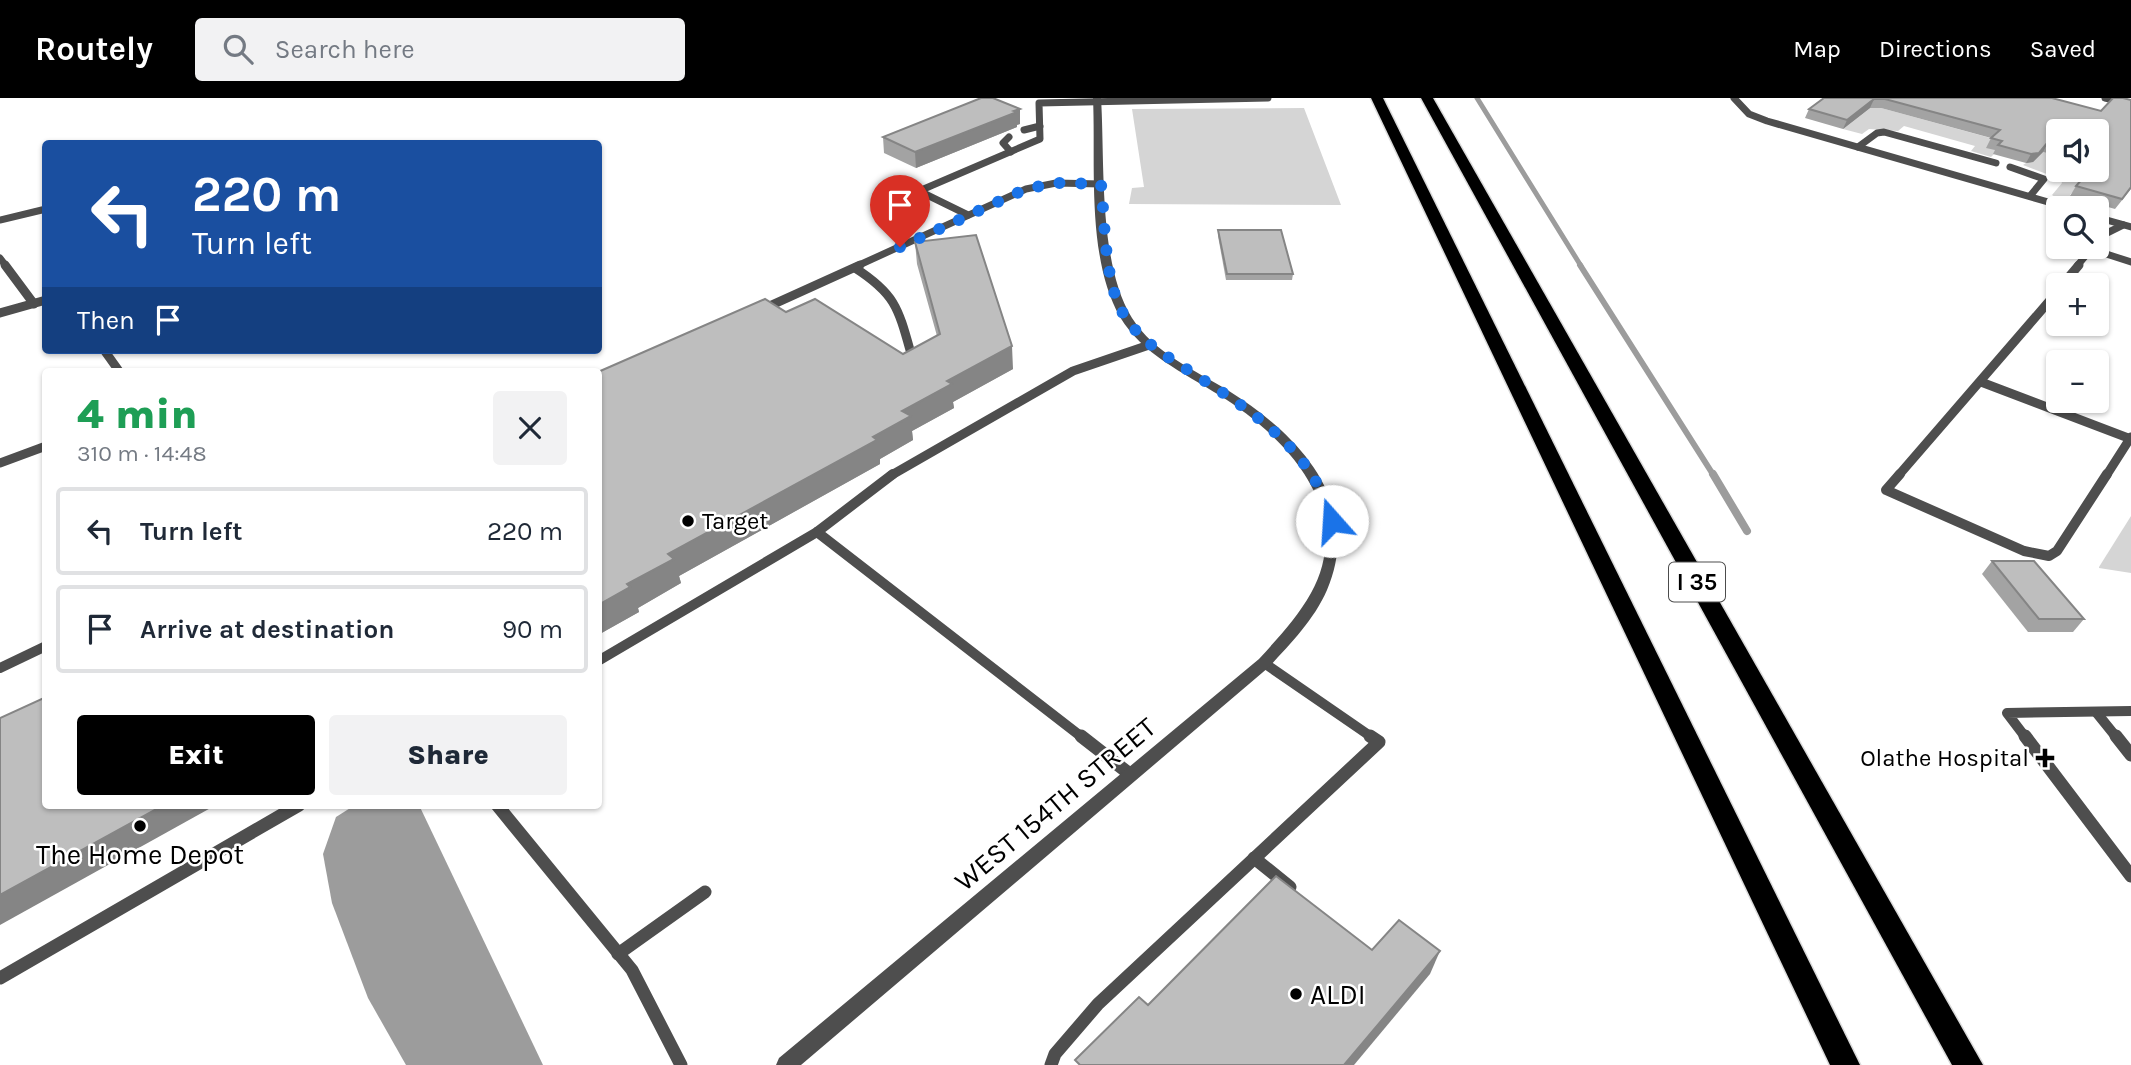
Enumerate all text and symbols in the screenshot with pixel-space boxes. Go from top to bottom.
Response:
search box [195,18,685,81]
text: Routely [35,30,153,68]
icon: search [219,30,257,68]
text: Search here [275,34,415,65]
text: Map [1793,35,1841,63]
text: Directions [1879,35,1992,63]
text: Saved [2030,35,2096,63]
map controls [2046,119,2109,413]
button: sound [2046,119,2109,182]
text: 220 m [192,166,341,223]
icon: left [77,168,168,259]
pin [870,175,930,247]
icon: arrive [881,186,919,224]
button: search [2046,196,2109,259]
text: Turn left [192,225,312,262]
button: + [2046,273,2109,336]
icon: arrive [149,301,187,339]
text: Then [77,305,135,336]
button: − [2046,350,2109,413]
text: 4 min [77,389,198,439]
button: close [493,391,567,465]
text: 310 m · 14:48 [77,440,207,467]
position arrow [1295,484,1369,558]
place label: Target [702,507,768,535]
icon: left [81,512,119,550]
marker: Target [680,513,696,529]
text: Turn left [140,516,242,547]
text: 220 m [487,516,563,547]
road number: I 35 [1669,562,1725,602]
icon: arrive [81,610,119,648]
text: Arrive at destination [140,614,394,645]
text: 90 m [502,614,563,645]
street label: WEST 154TH STREET [948,710,1162,898]
button: Exit [77,715,315,795]
button: Share [329,715,567,795]
place label: Olathe Hospital [1860,744,2029,772]
marker: Olathe Hospital [2035,748,2055,768]
marker: The Home Depot [132,818,148,834]
place label: The Home Depot [36,838,244,871]
place label: ALDI [1310,978,1366,1011]
marker: ALDI [1288,986,1304,1002]

